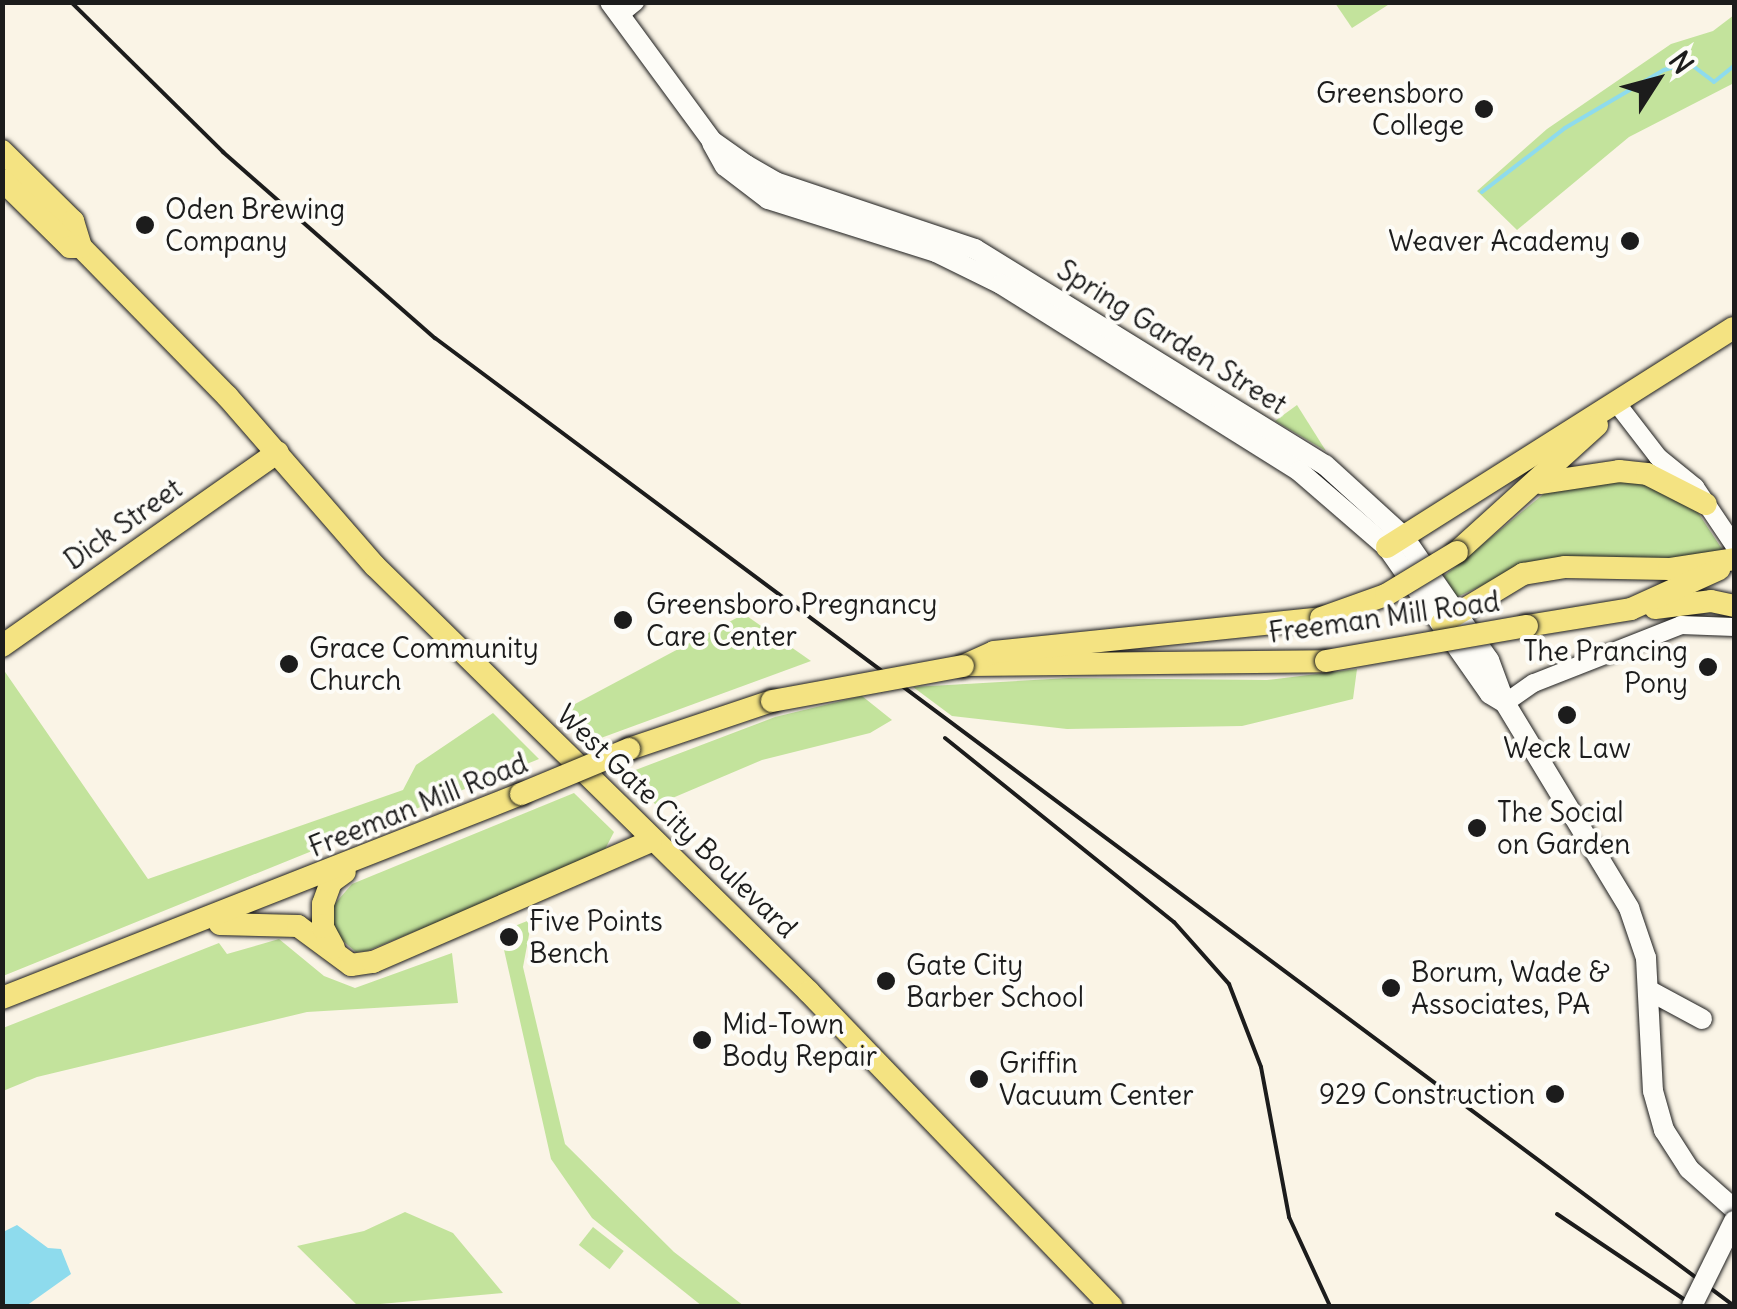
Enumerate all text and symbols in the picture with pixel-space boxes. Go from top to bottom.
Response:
north arrow [1607,30,1707,130]
text: N [1661,44,1702,81]
place label: Greensboro College [1316,76,1464,142]
marker: Greensboro College [1473,98,1495,120]
place label: Oden Brewing Company [165,192,345,258]
marker: Oden Brewing Company [134,214,156,236]
place label: Weaver Academy [1388,224,1610,258]
marker: Weaver Academy [1619,230,1641,252]
street label: Spring Garden Street [1051,253,1293,421]
street label: Dick Street [58,471,188,577]
street label: Freeman Mill Road [1266,584,1502,650]
place label: Greensboro Pregnancy Care Center [646,587,937,653]
marker: Greensboro Pregnancy Care Center [610,607,636,633]
place label: Grace Community Church [309,631,539,697]
place label: The Prancing Pony [1523,634,1688,700]
marker: Grace Community Church [278,653,300,675]
marker: The Prancing Pony [1697,656,1719,678]
street label: West Gate City Boulevard [550,697,804,945]
marker: Weck Law [1556,704,1578,726]
place label: Weck Law [1503,731,1631,765]
street label: Freeman Mill Road [304,746,532,864]
place label: The Social on Garden [1497,795,1631,861]
marker: The Social on Garden [1466,817,1488,839]
place label: Five Points Bench [529,904,663,970]
marker: Five Points Bench [498,926,520,948]
place label: Gate City Barber School [906,948,1084,1014]
place label: Borum, Wade & Associates, PA [1411,955,1610,1021]
marker: Gate City Barber School [875,970,897,992]
marker: Borum, Wade & Associates, PA [1380,977,1402,999]
place label: Mid-Town Body Repair [722,1007,877,1073]
marker: Mid-Town Body Repair [691,1029,713,1051]
place label: Griffin Vacuum Center [999,1046,1194,1112]
marker: Griffin Vacuum Center [968,1068,990,1090]
place label: 929 Construction [1319,1077,1535,1111]
marker: 929 Construction [1544,1083,1566,1105]

